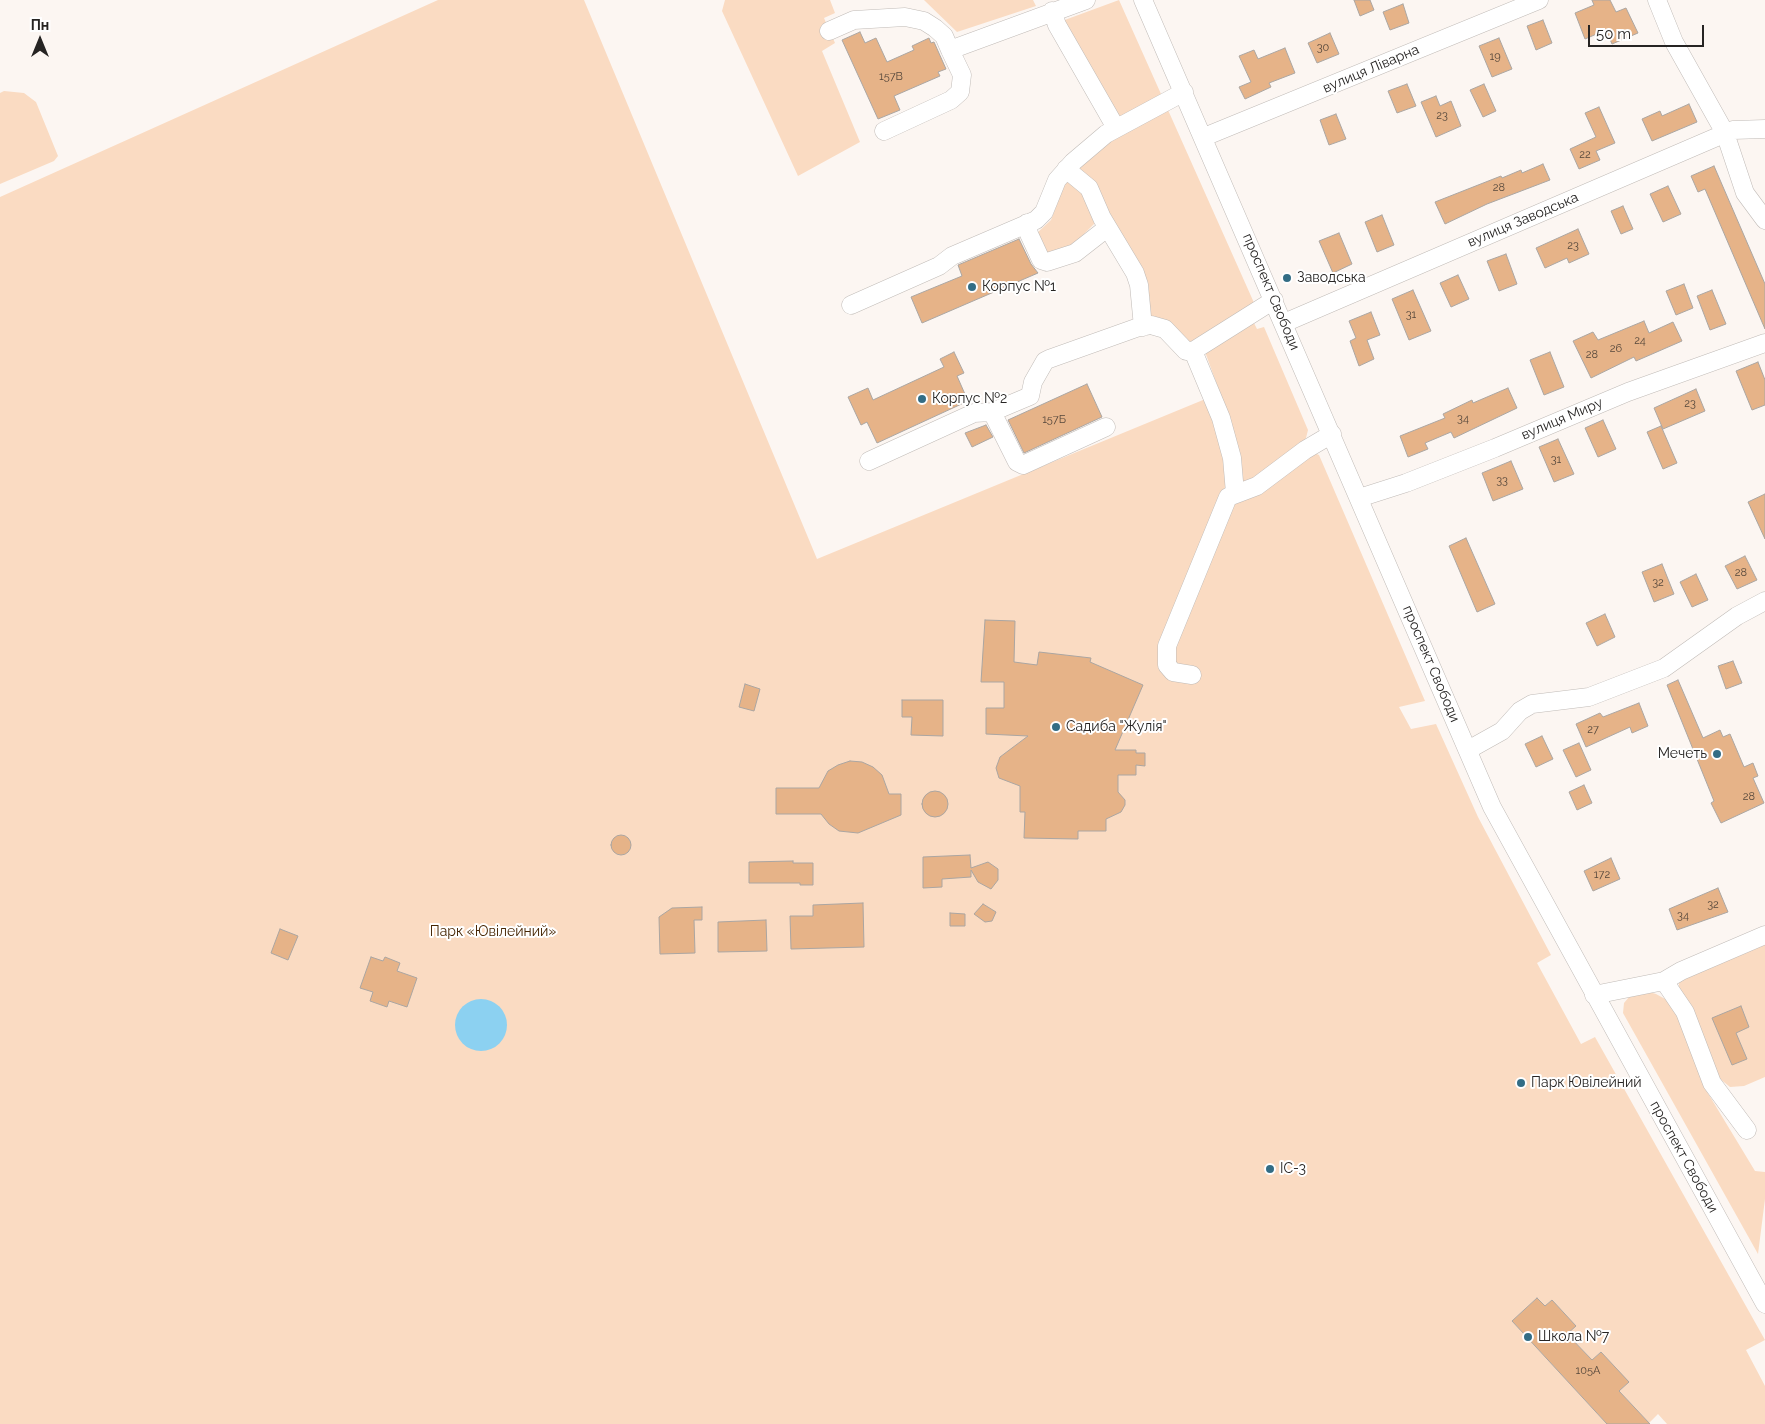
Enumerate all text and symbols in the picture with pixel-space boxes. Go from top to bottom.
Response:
north arrow [15,15,65,65]
scale bar [1590,15,1706,47]
text: Пн [31,17,49,33]
text: 50 m [1596,25,1631,43]
house number: 30 [1317,41,1329,55]
street label: вулиця Ліварна [1320,41,1422,97]
house number: 19 [1489,50,1501,64]
house number: 157В [879,70,903,84]
house number: 23 [1436,109,1448,123]
house number: 22 [1579,148,1591,162]
house number: 28 [1493,181,1505,195]
street label: вулиця Заводська [1465,189,1581,251]
street label: проспект Свободи [1239,231,1303,353]
house number: 23 [1567,239,1579,253]
place label: Заводська [1297,270,1366,286]
marker: Заводська [1281,272,1293,284]
place label: Корпус №1 [982,279,1056,295]
marker: Корпус №1 [966,281,978,293]
house number: 31 [1406,308,1416,322]
house number: 24 [1634,334,1646,348]
house number: 26 [1610,342,1622,356]
house number: 28 [1586,348,1598,362]
place label: Корпус №2 [932,391,1007,407]
marker: Корпус №2 [916,393,928,405]
street label: вулиця Миру [1519,394,1605,444]
house number: 23 [1684,397,1696,411]
house number: 34 [1457,412,1469,426]
house number: 157Б [1042,413,1066,427]
house number: 31 [1551,453,1561,467]
house number: 33 [1496,474,1508,488]
house number: 28 [1735,566,1747,580]
house number: 32 [1652,576,1664,590]
street label: проспект Свободи [1399,603,1463,725]
place label: Садиба "Жулія" [1066,719,1167,735]
marker: Садиба "Жулія" [1050,721,1062,733]
house number: 27 [1587,723,1599,737]
place label: Мечеть [1658,746,1707,762]
marker: Мечеть [1711,748,1723,760]
house number: 28 [1743,790,1755,804]
house number: 172 [1594,868,1610,882]
house number: 32 [1707,898,1719,912]
house number: 34 [1677,909,1689,923]
park label: Парк «Ювілейний» [430,924,556,940]
place label: Парк Ювілейний [1531,1075,1642,1091]
marker: Парк Ювілейний [1515,1077,1527,1089]
street label: проспект Свободи [1646,1098,1722,1216]
place label: ІС-3 [1280,1161,1306,1177]
marker: ІС-3 [1264,1163,1276,1175]
place label: Школа №7 [1538,1329,1609,1345]
marker: Школа №7 [1522,1331,1534,1343]
house number: 105А [1576,1364,1600,1378]

